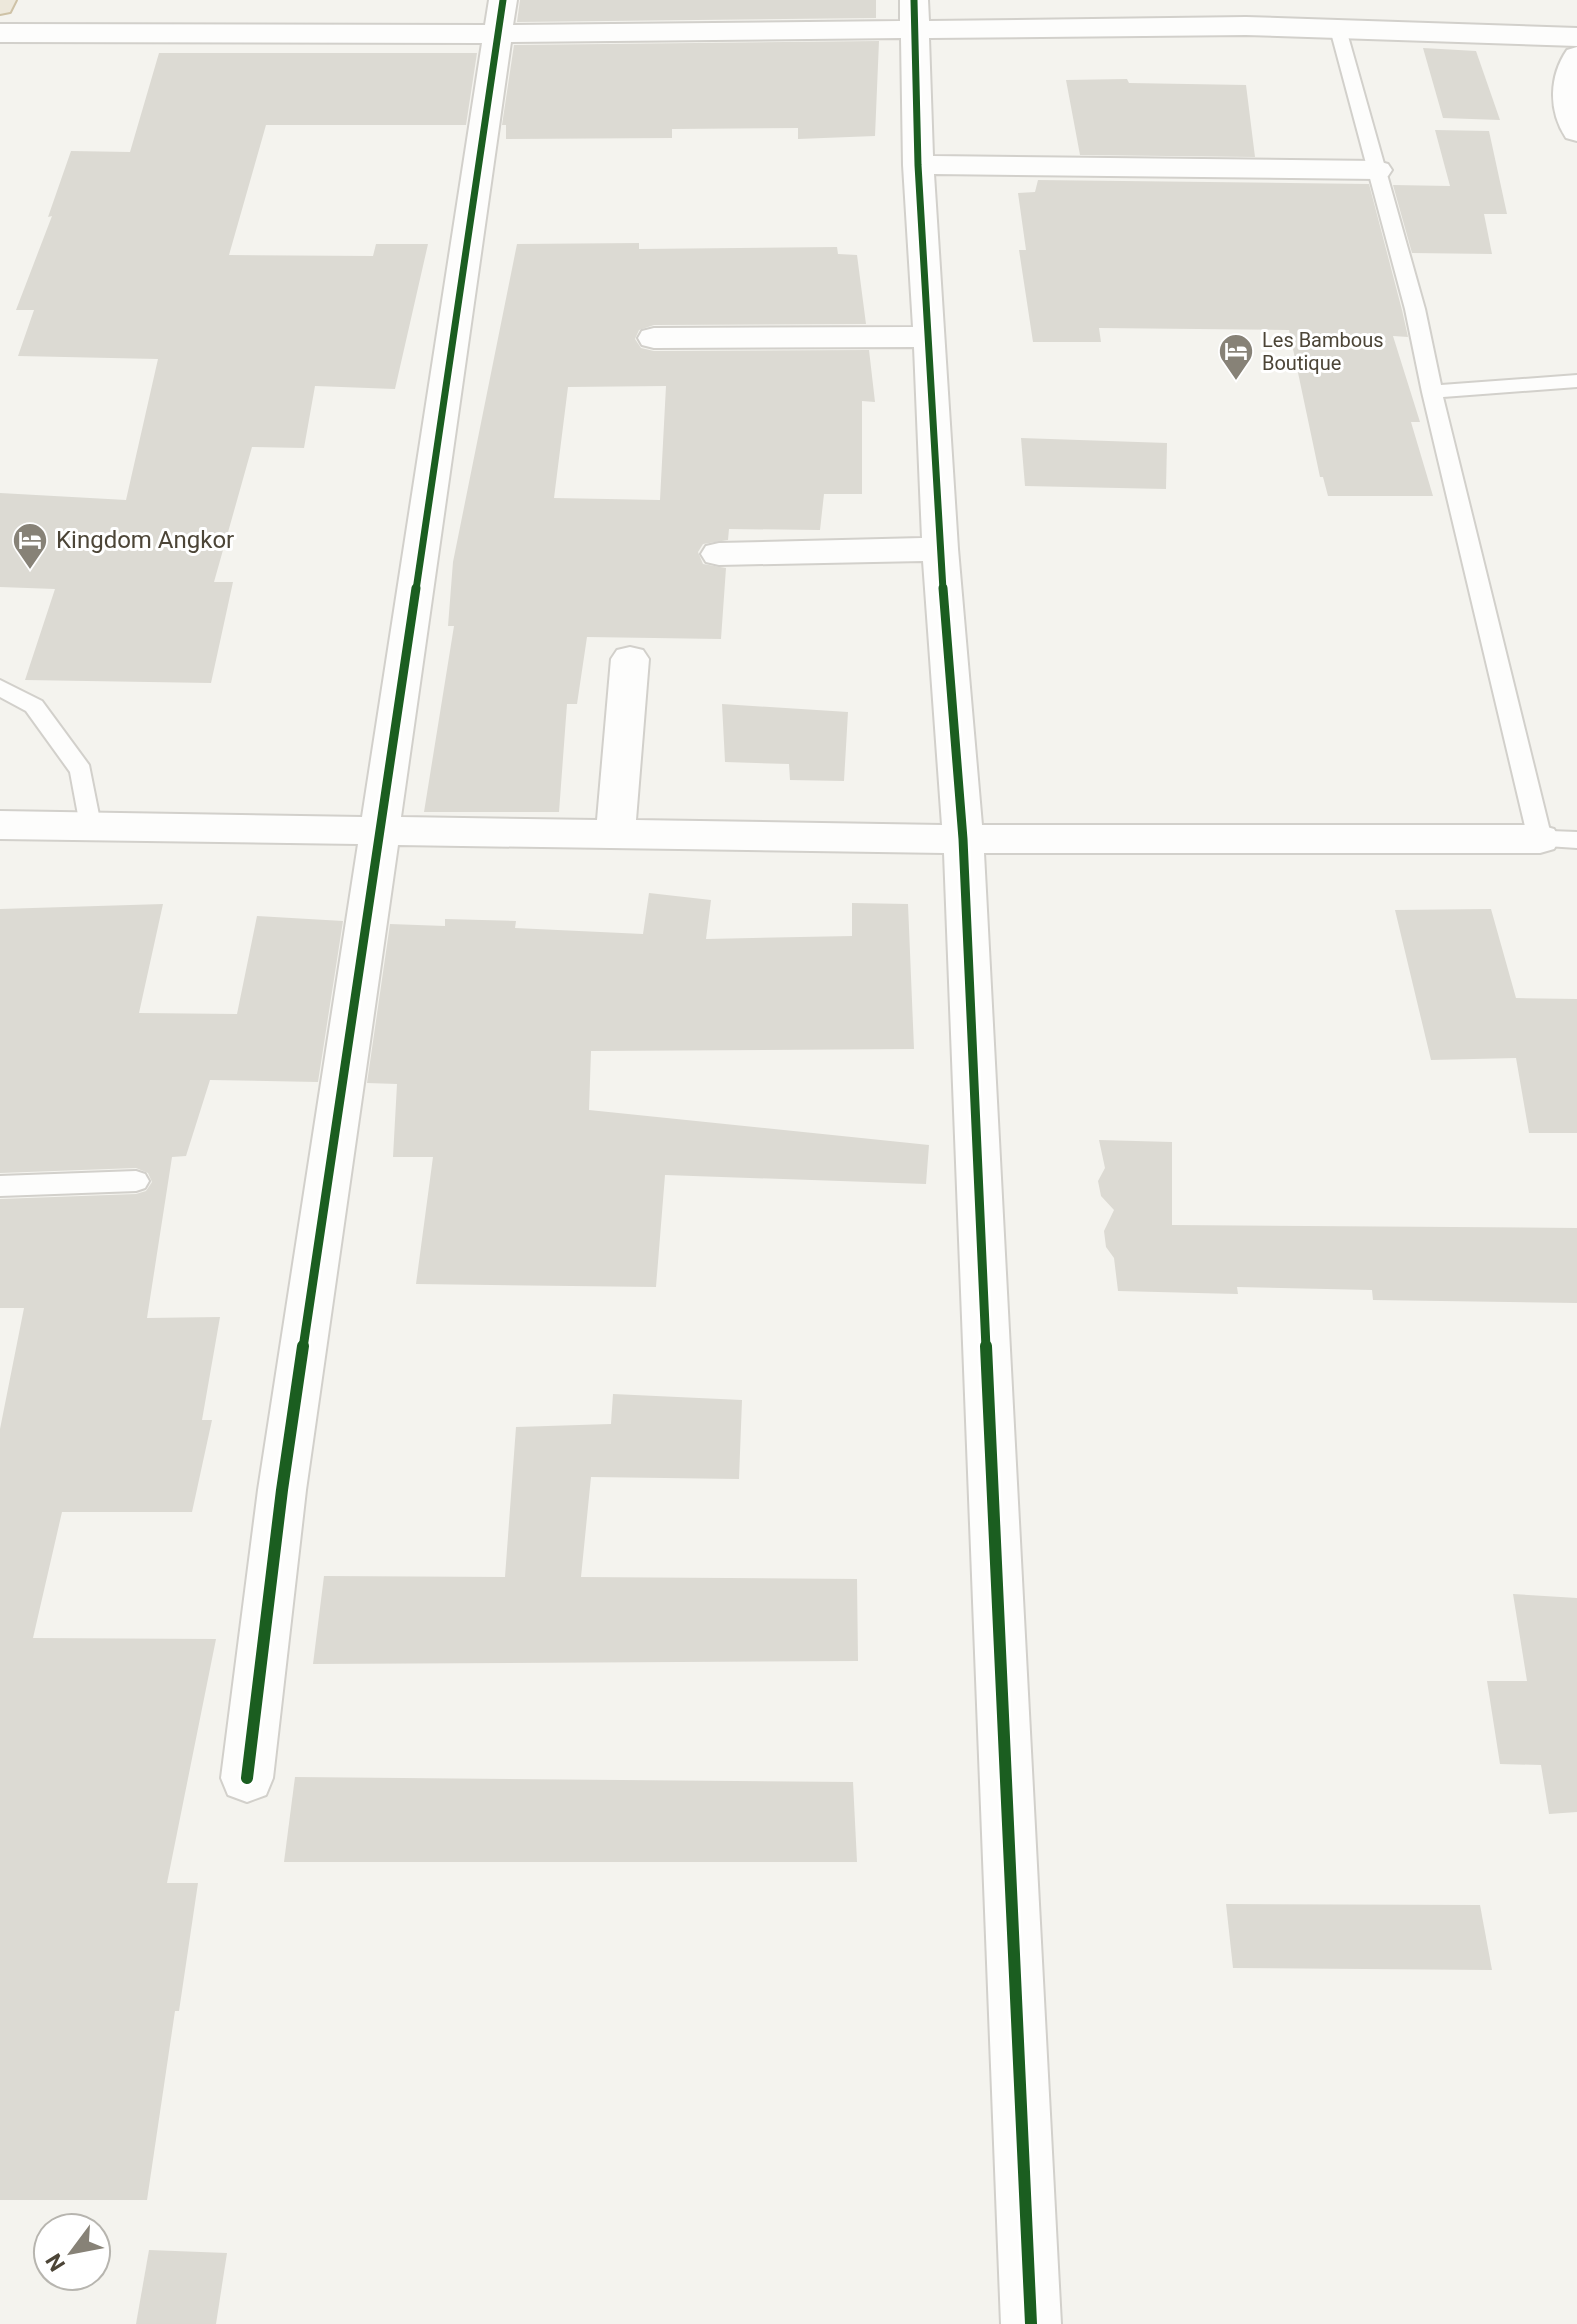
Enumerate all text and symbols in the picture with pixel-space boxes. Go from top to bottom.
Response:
place label: Les Bambous Boutique [1262,328,1384,375]
hotel icon: Les Bambous Boutique [1217,332,1255,382]
hotel icon: Kingdom Angkor [11,521,49,571]
place label: Kingdom Angkor [56,526,234,554]
north arrow [32,2212,112,2292]
text: N [41,2249,70,2276]

